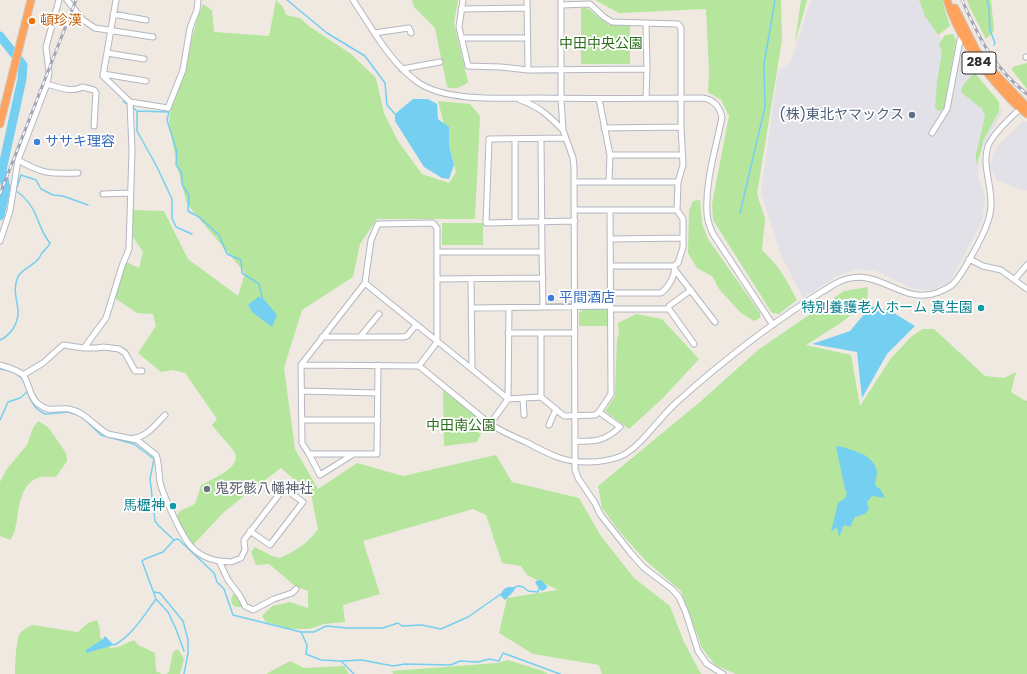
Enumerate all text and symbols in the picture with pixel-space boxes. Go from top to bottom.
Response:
place label: 頓珍漢 [40,13,82,29]
marker: 頓珍漢 [27,16,37,26]
park label: 中田中央公園 [559,36,643,52]
road number: 284 [962,52,996,74]
place label: (株)東北ヤマックス [779,107,904,123]
marker: (株)東北ヤマックス [907,110,917,120]
place label: ササキ理容 [45,134,115,150]
marker: ササキ理容 [32,137,42,147]
place label: 平間酒店 [559,290,615,306]
marker: 平間酒店 [546,293,556,303]
place label: 特別養護老人ホーム 真生園 [801,300,973,316]
marker: 特別養護老人ホーム 真生園 [976,303,986,313]
park label: 中田南公園 [426,418,496,434]
place label: 鬼死骸八幡神社 [215,481,313,497]
marker: 鬼死骸八幡神社 [202,484,212,494]
place label: 馬櫪神 [123,498,165,514]
marker: 馬櫪神 [168,501,178,511]

